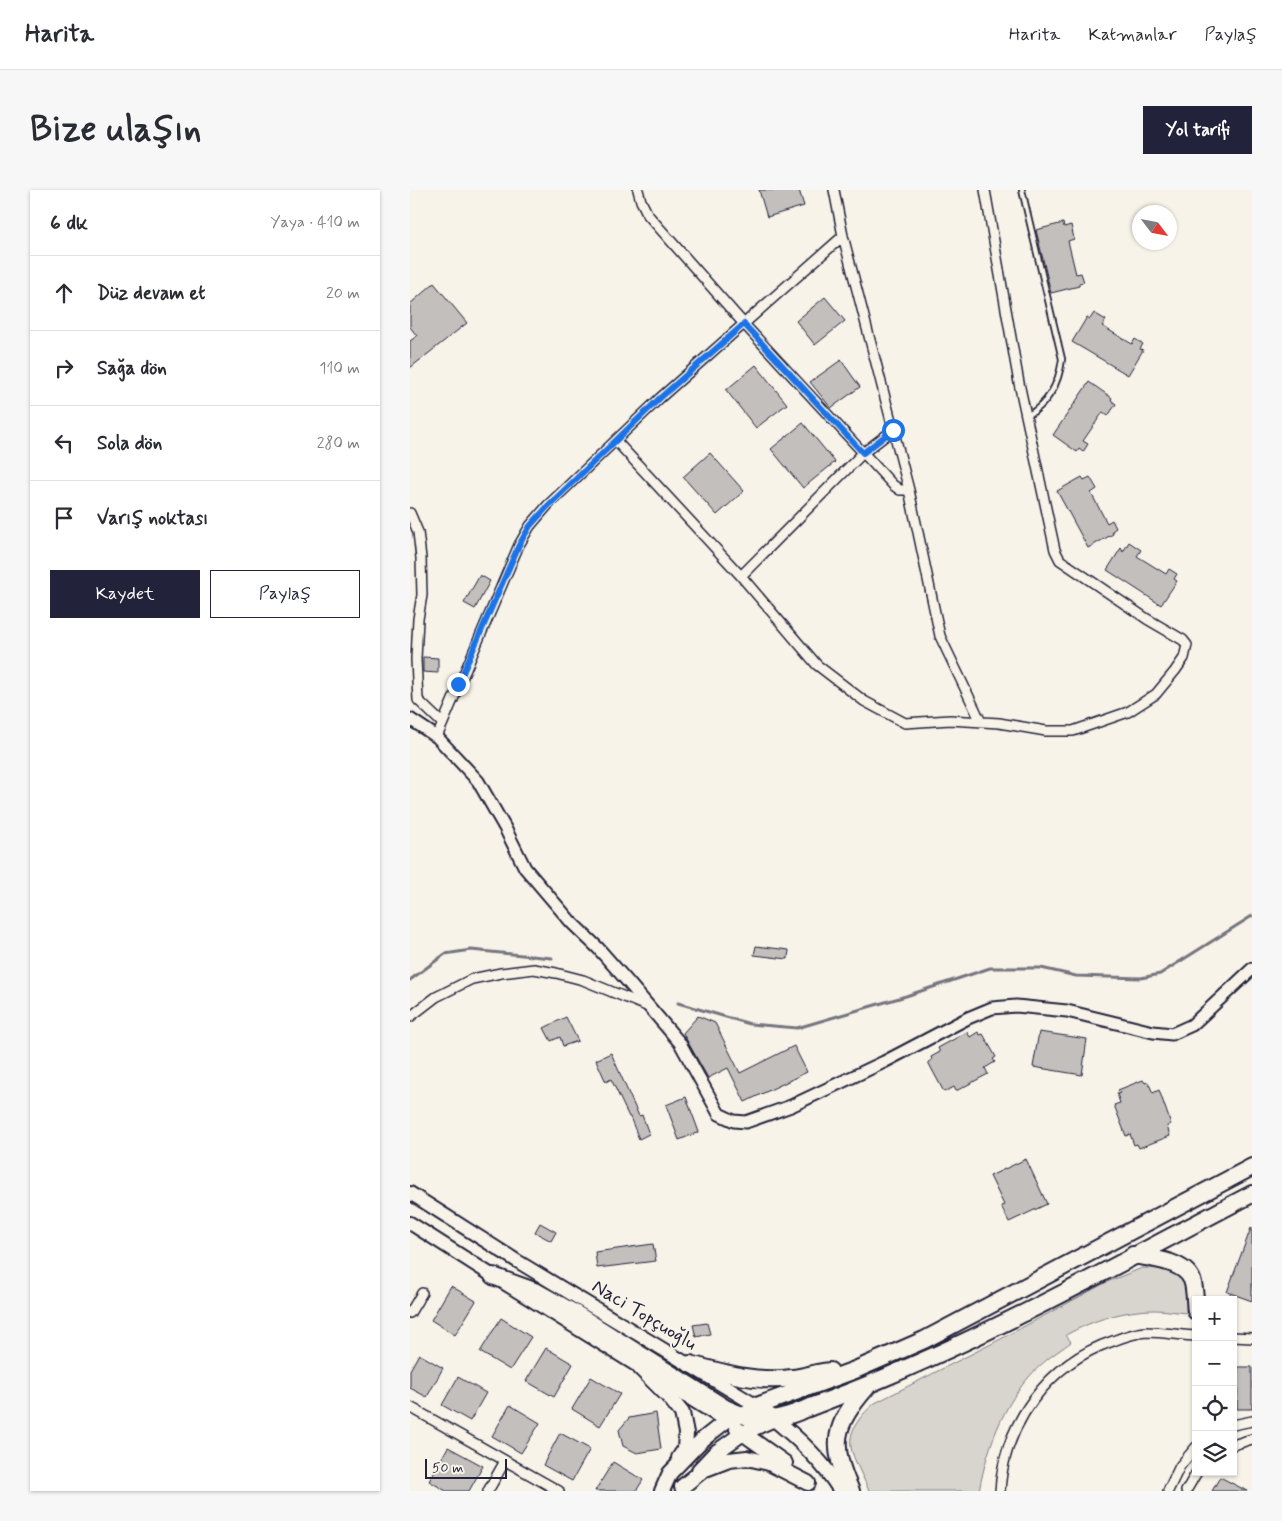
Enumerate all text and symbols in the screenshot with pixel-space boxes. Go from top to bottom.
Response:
text: Harita [25,19,94,50]
text: Harita [1009,23,1060,47]
text: Katmanlar [1088,23,1177,47]
text: Paylaş [1205,23,1257,47]
button: Yol tarifi [1143,106,1252,154]
text: Bize ulaşın [30,107,201,153]
north arrow [1132,205,1177,250]
text: 6 dk [50,209,88,237]
text: Yaya · 410 m [270,212,360,233]
icon: ahead [50,279,78,307]
text: Düz devam et [97,281,205,306]
text: 20 m [326,283,360,304]
icon: right [50,354,78,382]
text: Sağa dön [97,356,167,381]
text: 110 m [319,358,360,379]
route start [882,419,905,442]
icon: left [50,429,78,457]
text: Sola dön [97,431,162,456]
text: 280 m [317,433,360,454]
icon: arrive [50,504,78,532]
text: Varış noktası [97,506,208,531]
button: Kaydet [50,570,200,618]
button: Paylaş [210,570,360,618]
route end [447,673,470,696]
street label: Naci Topçuoğlu [587,1273,702,1357]
map controls [1192,1296,1237,1476]
button: + [1192,1296,1237,1341]
button: − [1192,1341,1237,1386]
button: locate [1192,1386,1237,1431]
button: layers [1192,1431,1237,1476]
scale bar [425,1456,508,1479]
text: 50 m [432,1459,463,1477]

